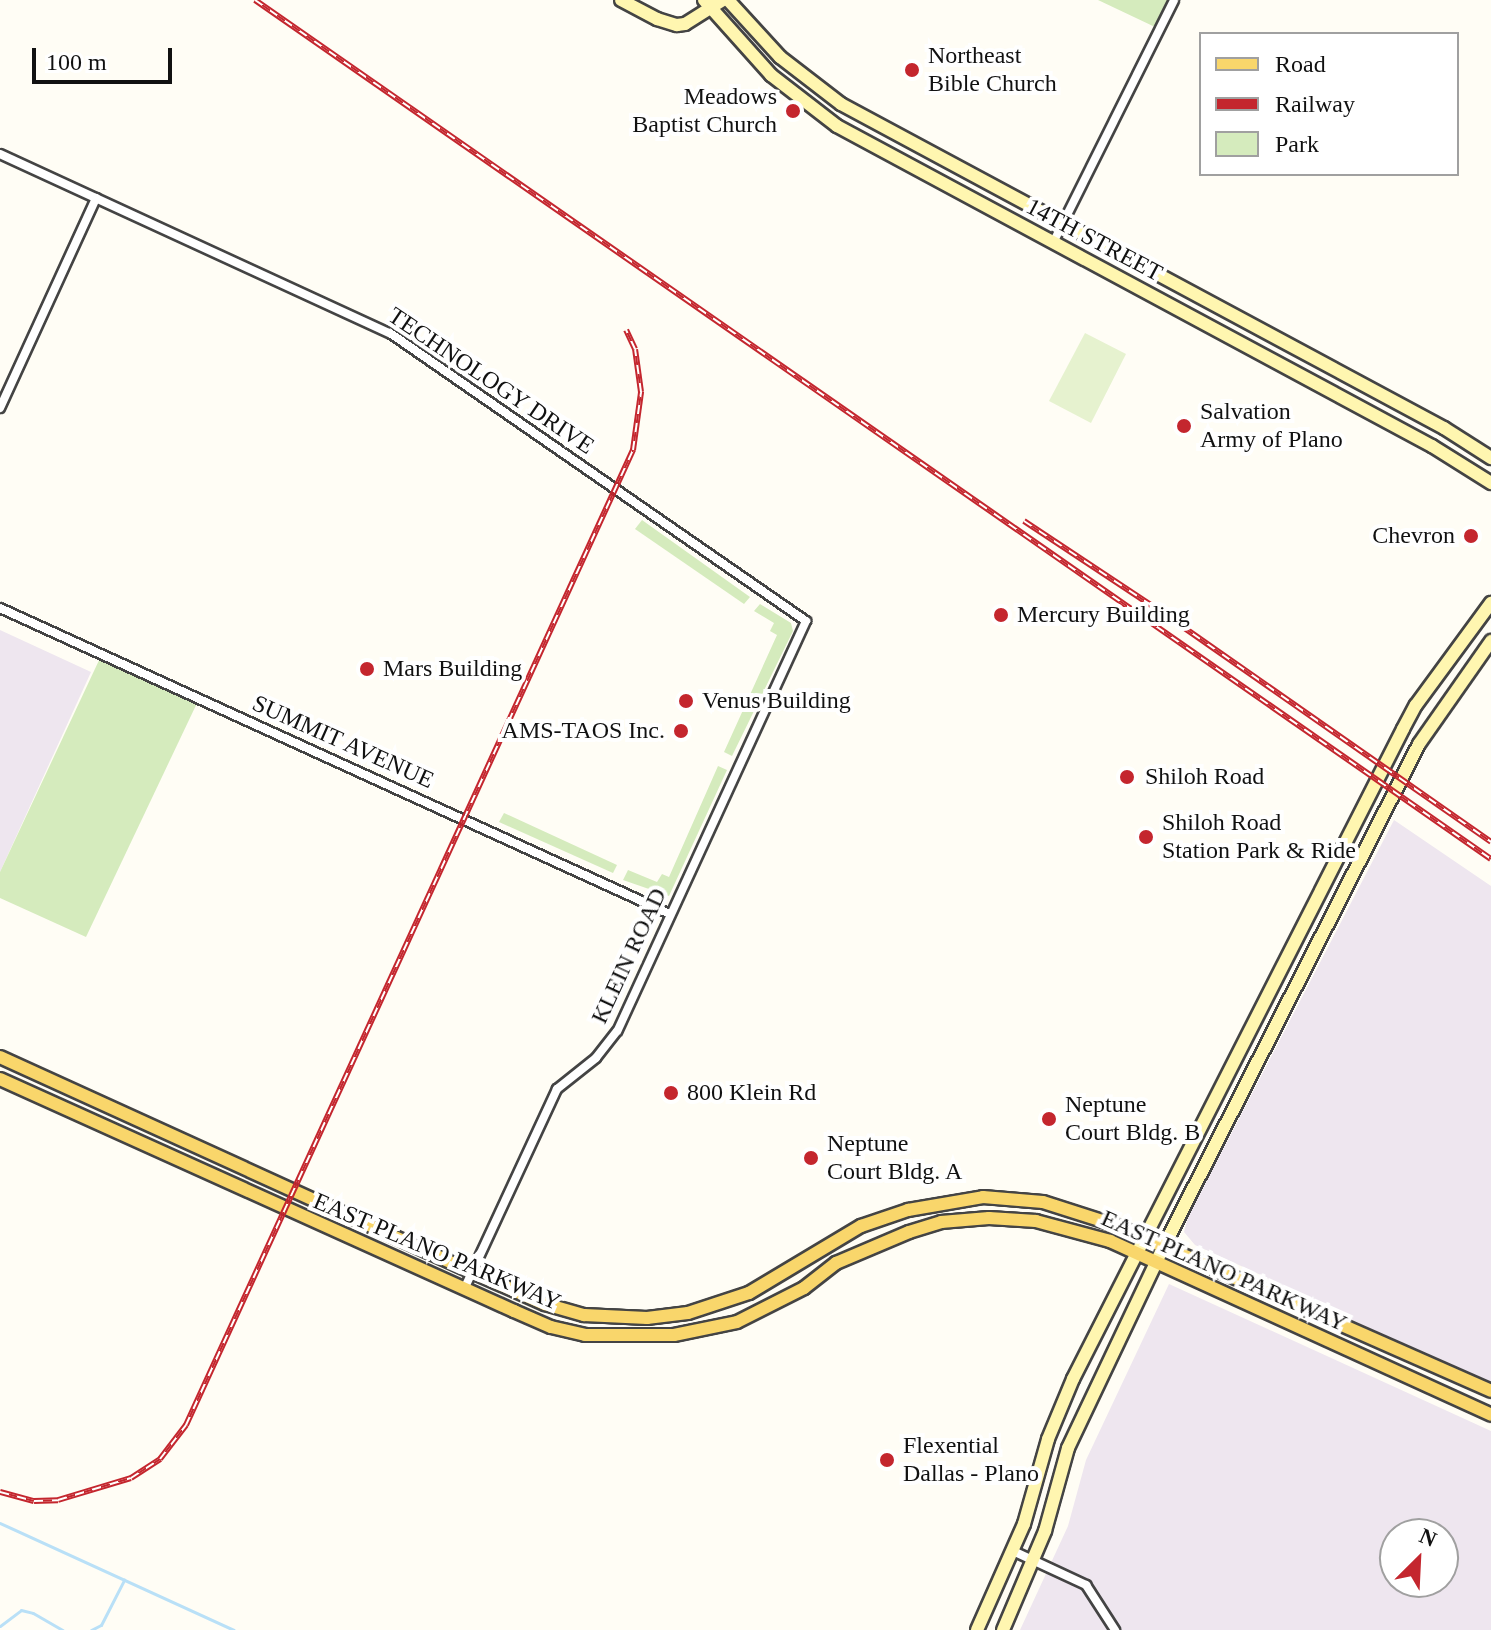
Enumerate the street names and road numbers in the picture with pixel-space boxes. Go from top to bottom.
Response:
street label: 14TH STREET [1021,192,1167,288]
street label: TECHNOLOGY DRIVE [382,301,600,461]
street label: SUMMIT AVENUE [247,689,439,795]
street label: KLEIN ROAD [585,884,673,1028]
street label: EAST PLANO PARKWAY [309,1187,565,1317]
street label: EAST PLANO PARKWAY [1097,1204,1351,1338]

